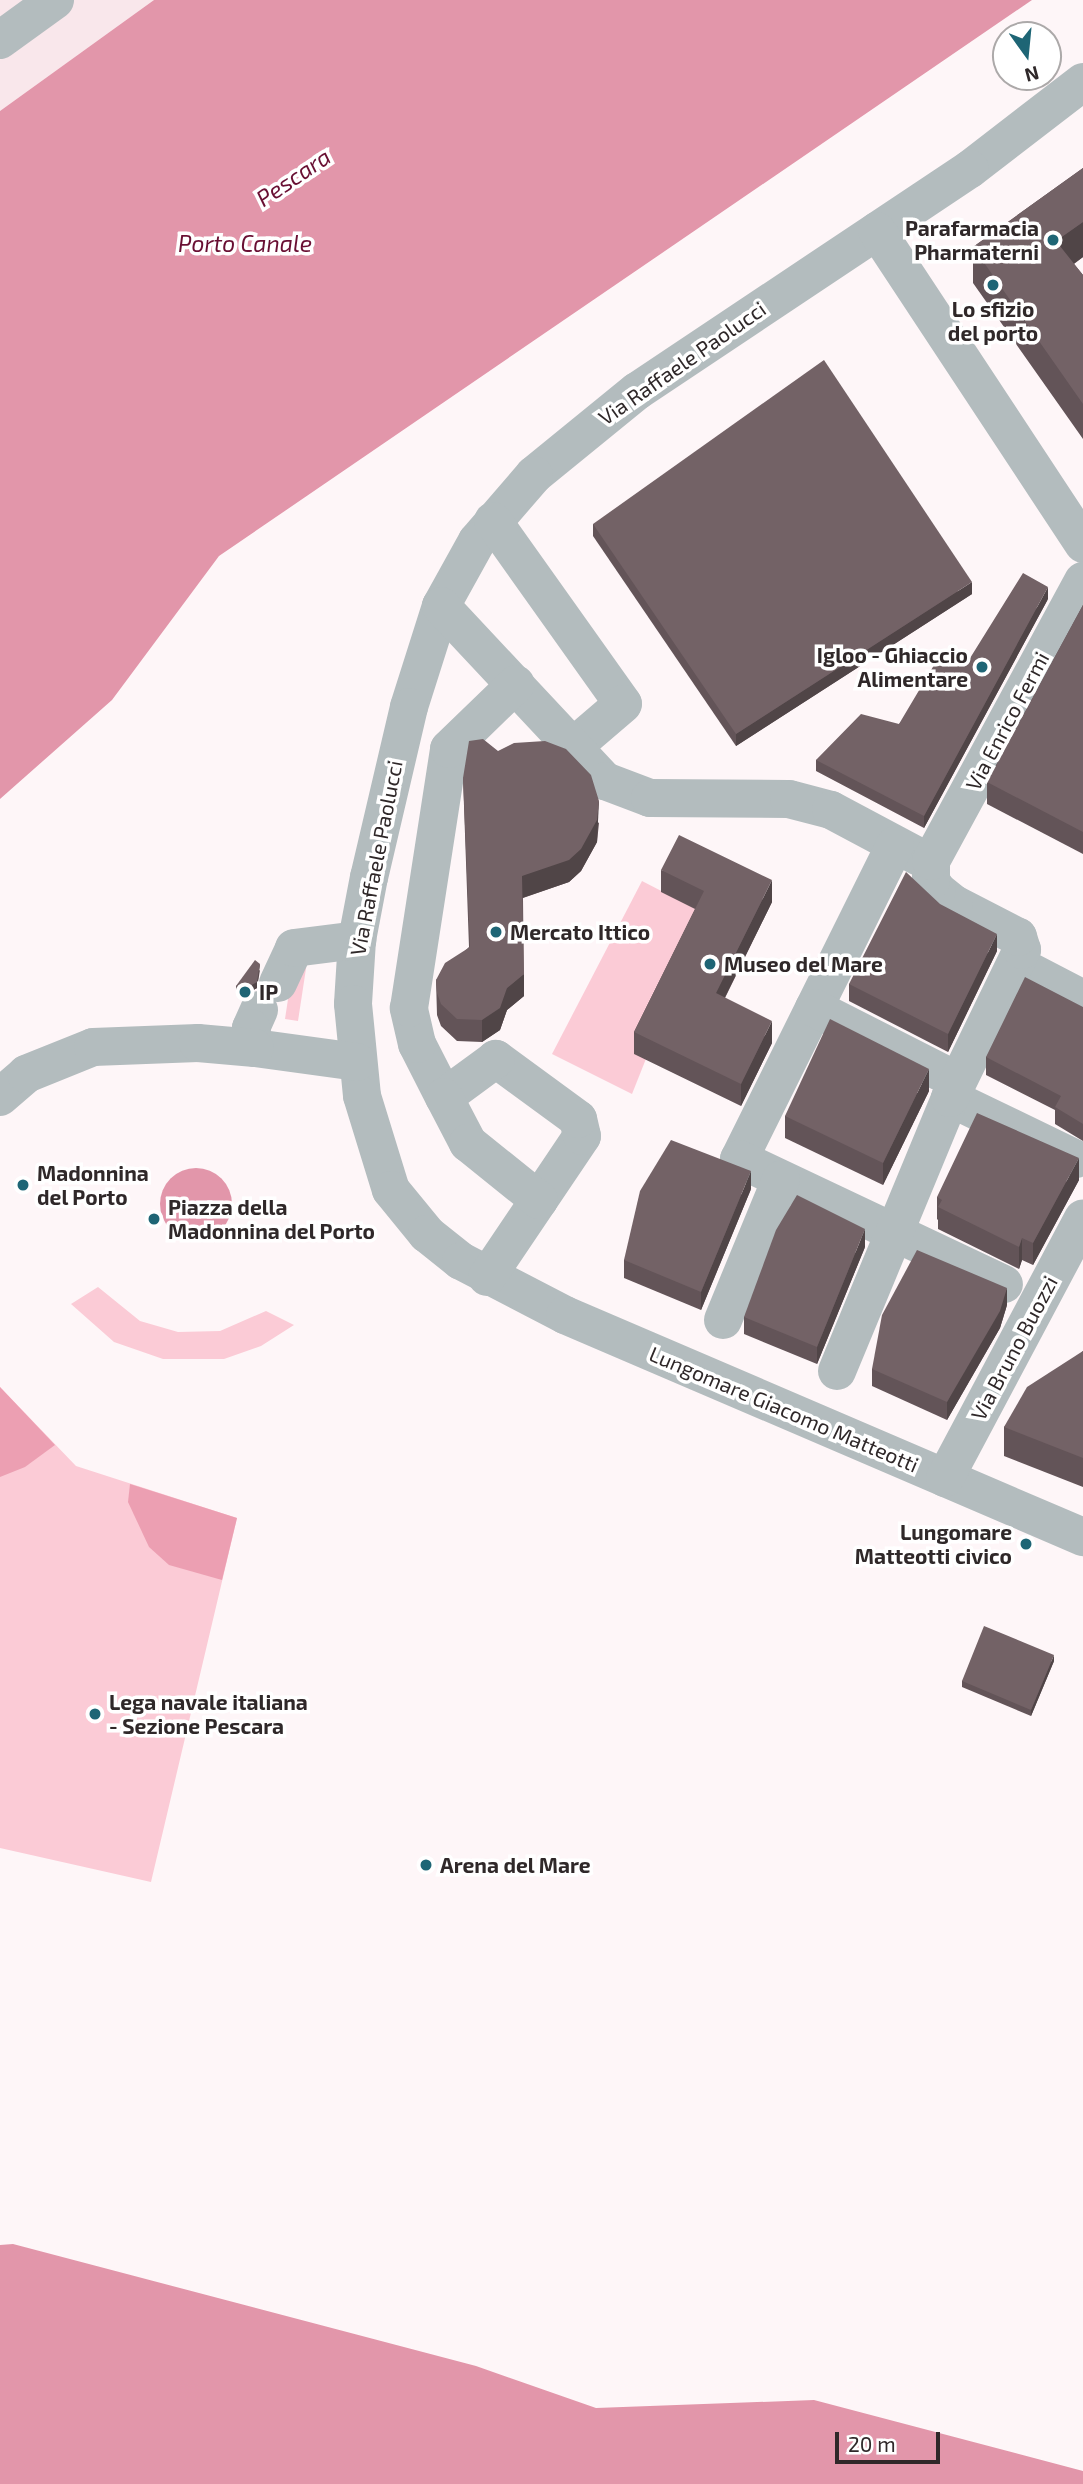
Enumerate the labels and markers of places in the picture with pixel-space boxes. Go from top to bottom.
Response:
place label: Parafarmacia Pharmaterni [905,215,1039,265]
marker: Parafarmacia Pharmaterni [1045,232,1061,248]
marker: Lo sfizio del porto [985,277,1001,293]
place label: Lo sfizio del porto [948,296,1038,346]
place label: Igloo - Ghiaccio Alimentare [817,642,968,692]
marker: Igloo - Ghiaccio Alimentare [974,659,990,675]
place label: Mercato Ittico [510,919,650,945]
marker: Mercato Ittico [488,924,504,940]
place label: Museo del Mare [724,951,883,977]
marker: Museo del Mare [702,956,718,972]
place label: IP [259,979,278,1005]
marker: IP [237,984,253,1000]
place label: Madonnina del Porto [37,1160,149,1210]
marker: Madonnina del Porto [15,1177,31,1193]
place label: Piazza della Madonnina del Porto [168,1194,375,1244]
marker: Piazza della Madonnina del Porto [146,1211,162,1227]
place label: Lungomare Matteotti civico [855,1519,1012,1569]
marker: Lungomare Matteotti civico [1018,1536,1034,1552]
place label: Lega navale italiana - Sezione Pescara [109,1689,308,1739]
marker: Lega navale italiana - Sezione Pescara [87,1706,103,1722]
place label: Arena del Mare [440,1852,591,1878]
marker: Arena del Mare [418,1857,434,1873]

